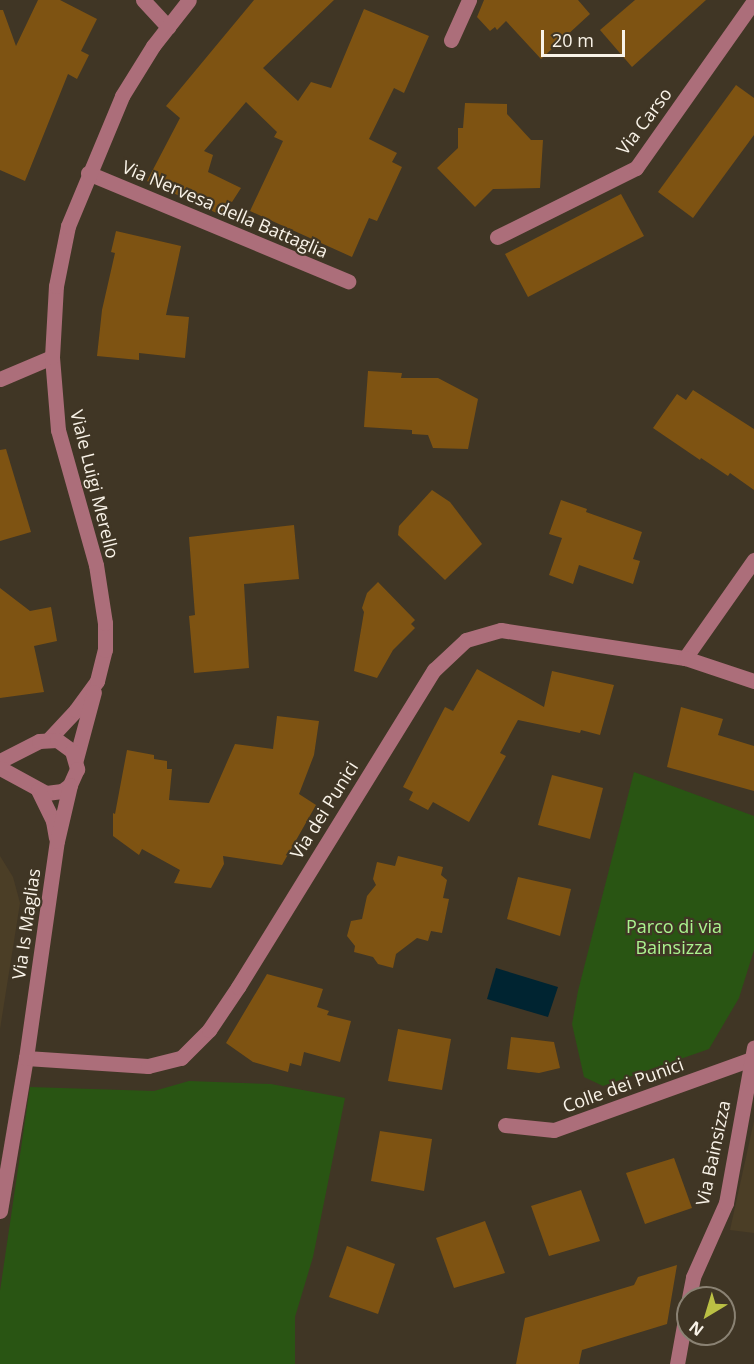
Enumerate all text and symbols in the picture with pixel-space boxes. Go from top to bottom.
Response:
scale bar [544,18,628,56]
text: 20 m [552,28,594,52]
street label: Via Carso [612,83,676,159]
street label: Via Nervesa della Battaglia [119,156,331,262]
street label: Viale Luigi Merello [66,408,124,560]
street label: Via dei Punici [285,757,363,863]
street label: Via Is Maglias [8,867,44,981]
park label: Parco di via Bainsizza [626,916,722,958]
street label: Colle dei Punici [560,1053,686,1117]
street label: Via Bainsizza [691,1098,735,1208]
north arrow [676,1286,736,1346]
text: N [684,1316,708,1341]

